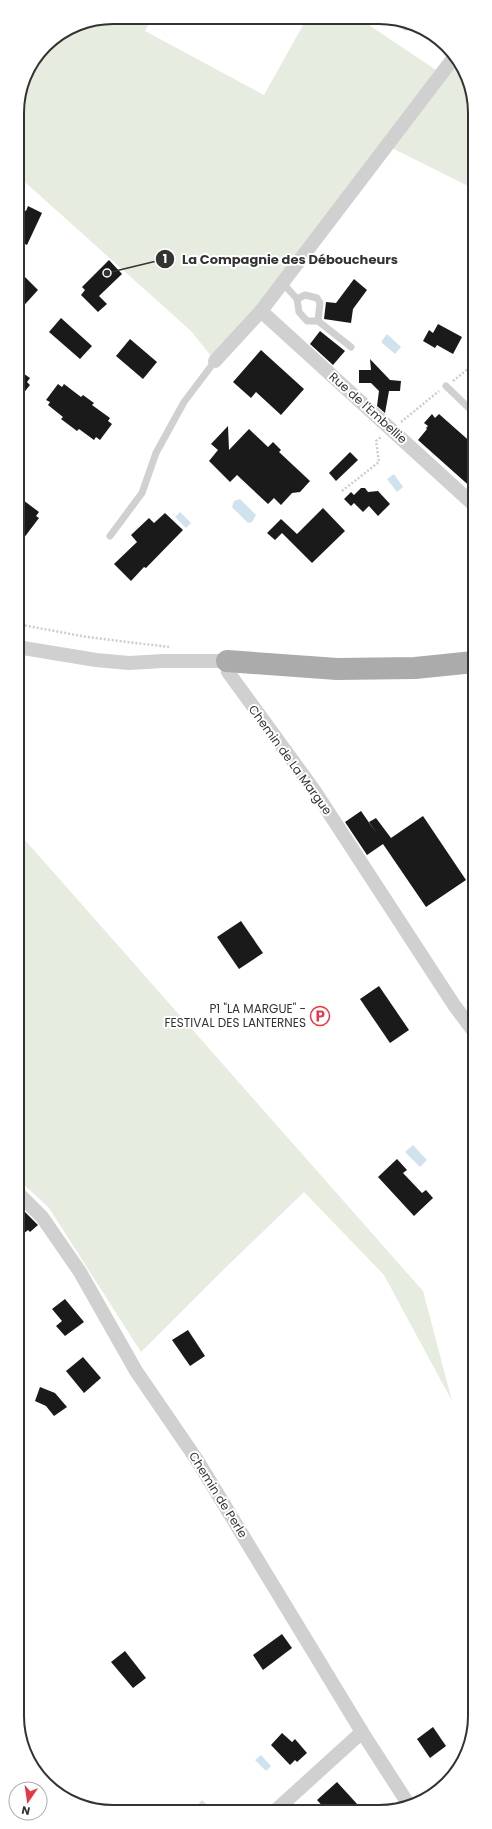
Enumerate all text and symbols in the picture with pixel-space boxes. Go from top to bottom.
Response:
callout: La Compagnie des Déboucheurs [155,247,406,272]
text: 1 [163,250,167,267]
text: La Compagnie des Déboucheurs [182,250,398,269]
street label: Rue de l'Embellie [326,368,411,447]
street label: Chemin de La Margue [245,701,336,818]
place label: P1 "LA MARGUE" - FESTIVAL DES LANTERNES [165,1000,306,1031]
parking icon: P1 "LA MARGUE" - FESTIVAL DES LANTERNES [309,1005,331,1027]
street label: Chemin de Perle [185,1448,252,1541]
north arrow [8,1781,48,1821]
text: N [20,1802,32,1819]

